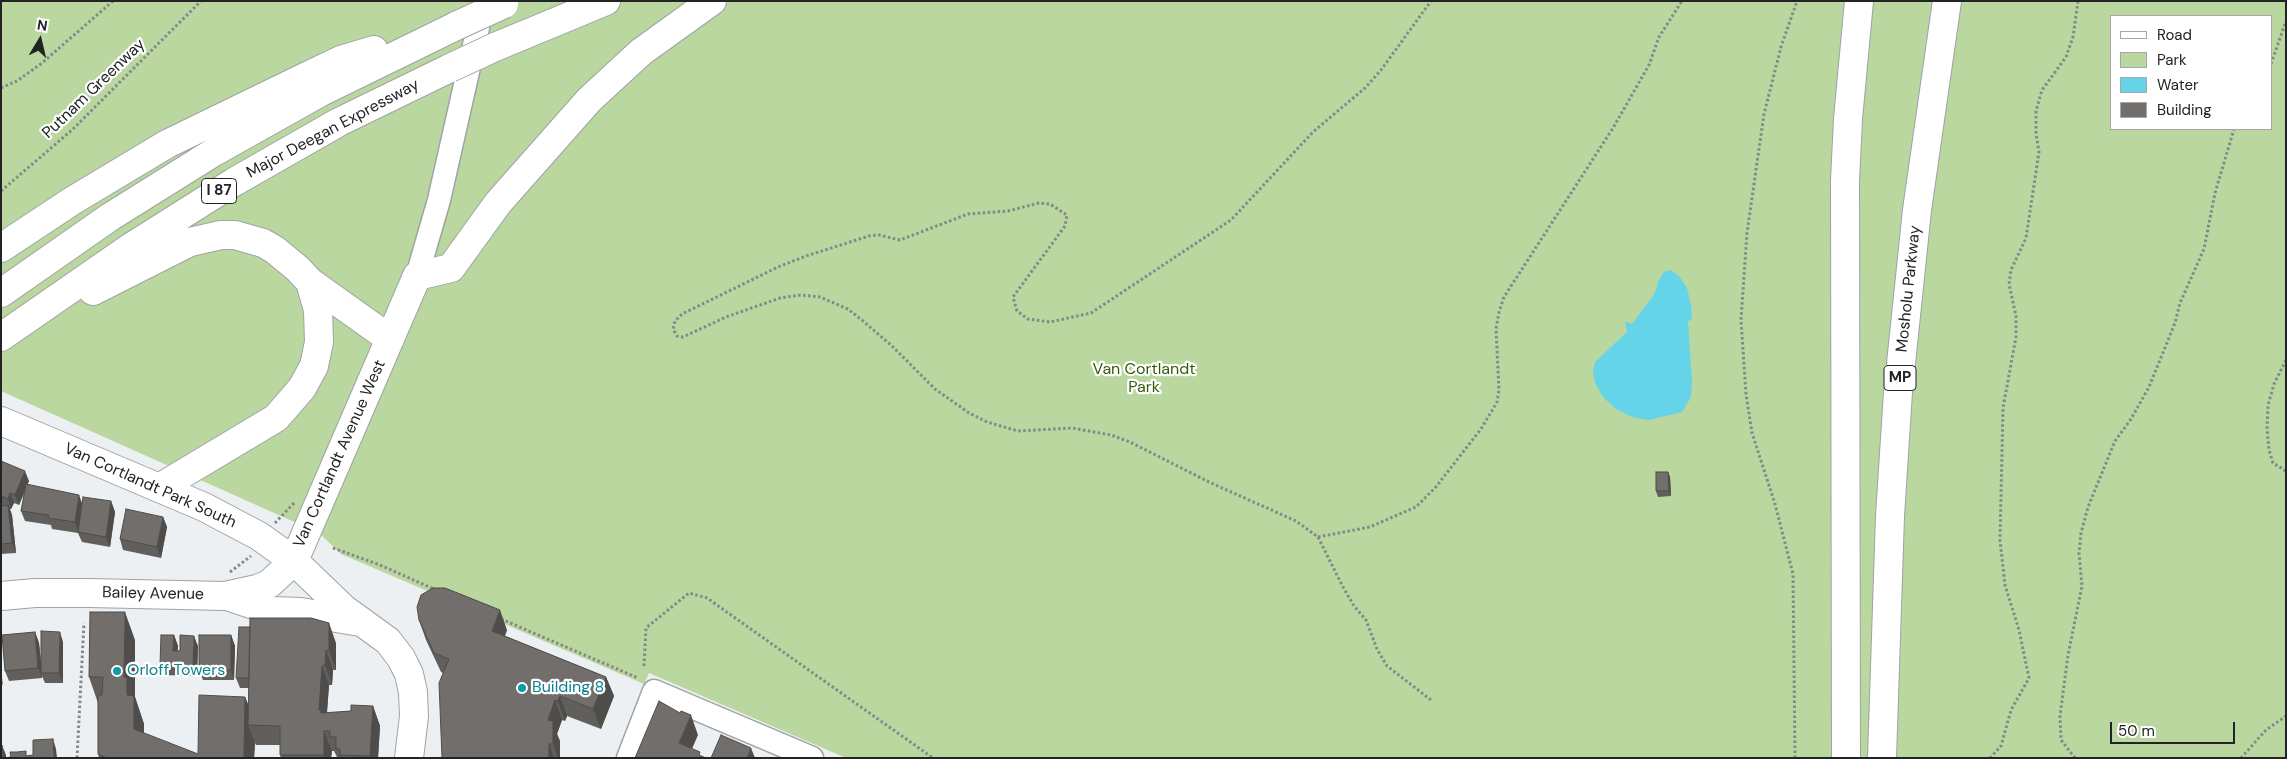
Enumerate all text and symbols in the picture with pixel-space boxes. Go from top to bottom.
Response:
north arrow [15,15,65,65]
text: N [36,15,49,35]
legend [2110,15,2272,130]
text: Road [2157,25,2192,45]
street label: Putnam Greenway [39,35,149,143]
text: Park [2157,50,2187,70]
street label: Major Deegan Expressway [243,75,423,183]
text: Water [2157,75,2198,95]
text: Building [2157,100,2212,120]
road number: I 87 [202,178,236,204]
street label: Mosholu Parkway [1893,225,1925,353]
street label: Van Cortlandt Avenue West [290,357,390,551]
park label: Van Cortlandt Park [1093,360,1195,398]
road number: MP [1884,366,1916,390]
street label: Van Cortlandt Park South [61,439,239,533]
street label: Bailey Avenue [102,584,204,604]
place label: Orloff Towers [127,661,225,681]
marker: Orloff Towers [111,665,123,677]
place label: Building 8 [532,678,604,698]
marker: Building 8 [516,682,528,694]
scale bar [2112,712,2237,744]
text: 50 m [2118,721,2155,741]

